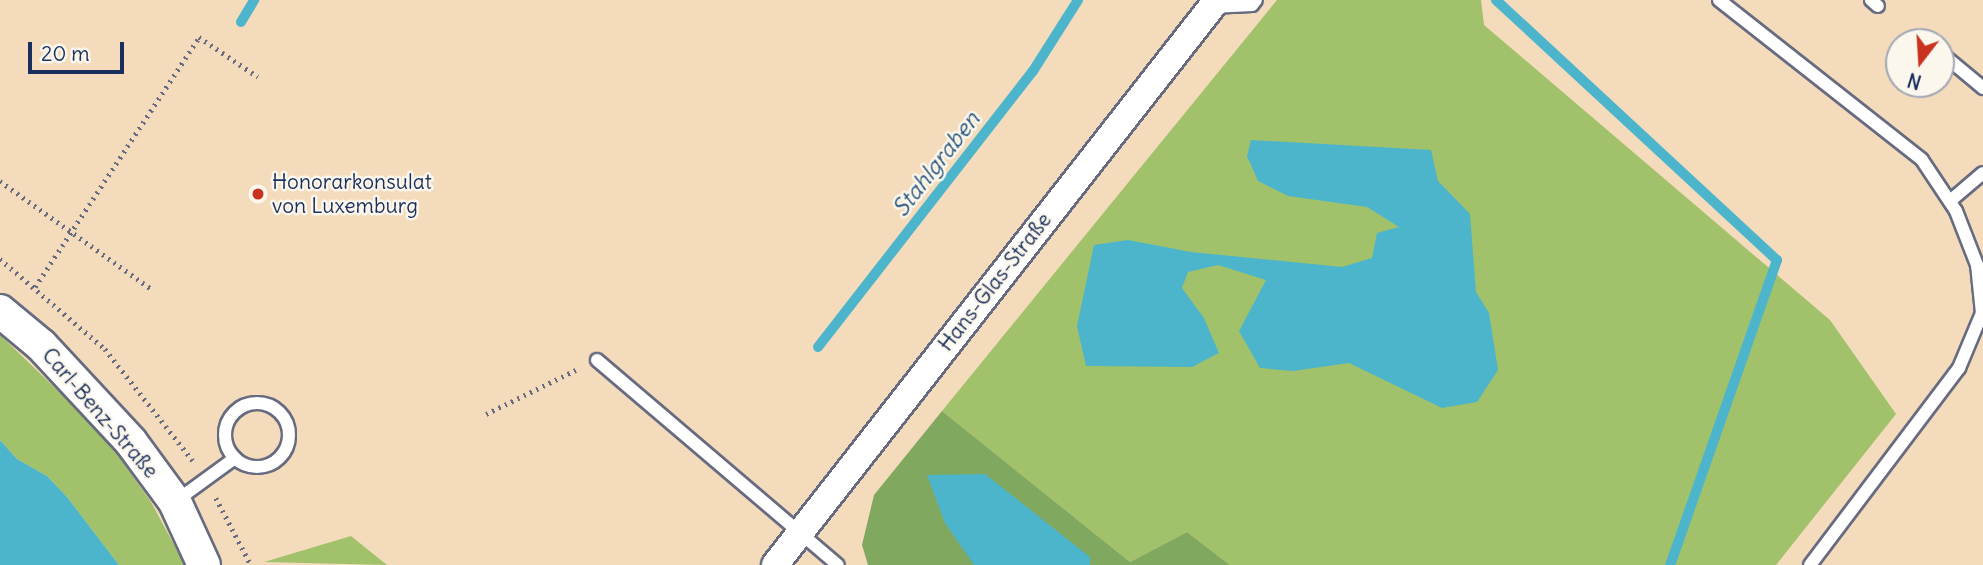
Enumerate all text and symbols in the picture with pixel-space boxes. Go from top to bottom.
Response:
scale bar [32,28,128,72]
north arrow [1885,28,1955,98]
text: 20 m [41,40,90,67]
text: N [1905,68,1924,95]
water label: Stahlgraben [887,106,985,222]
place label: Honorarkonsulat von Luxemburg [272,169,432,219]
marker: Honorarkonsulat von Luxemburg [250,186,266,202]
street label: Hans-Glas-Straße [933,208,1057,356]
street label: Carl-Benz-Straße [37,343,163,483]

